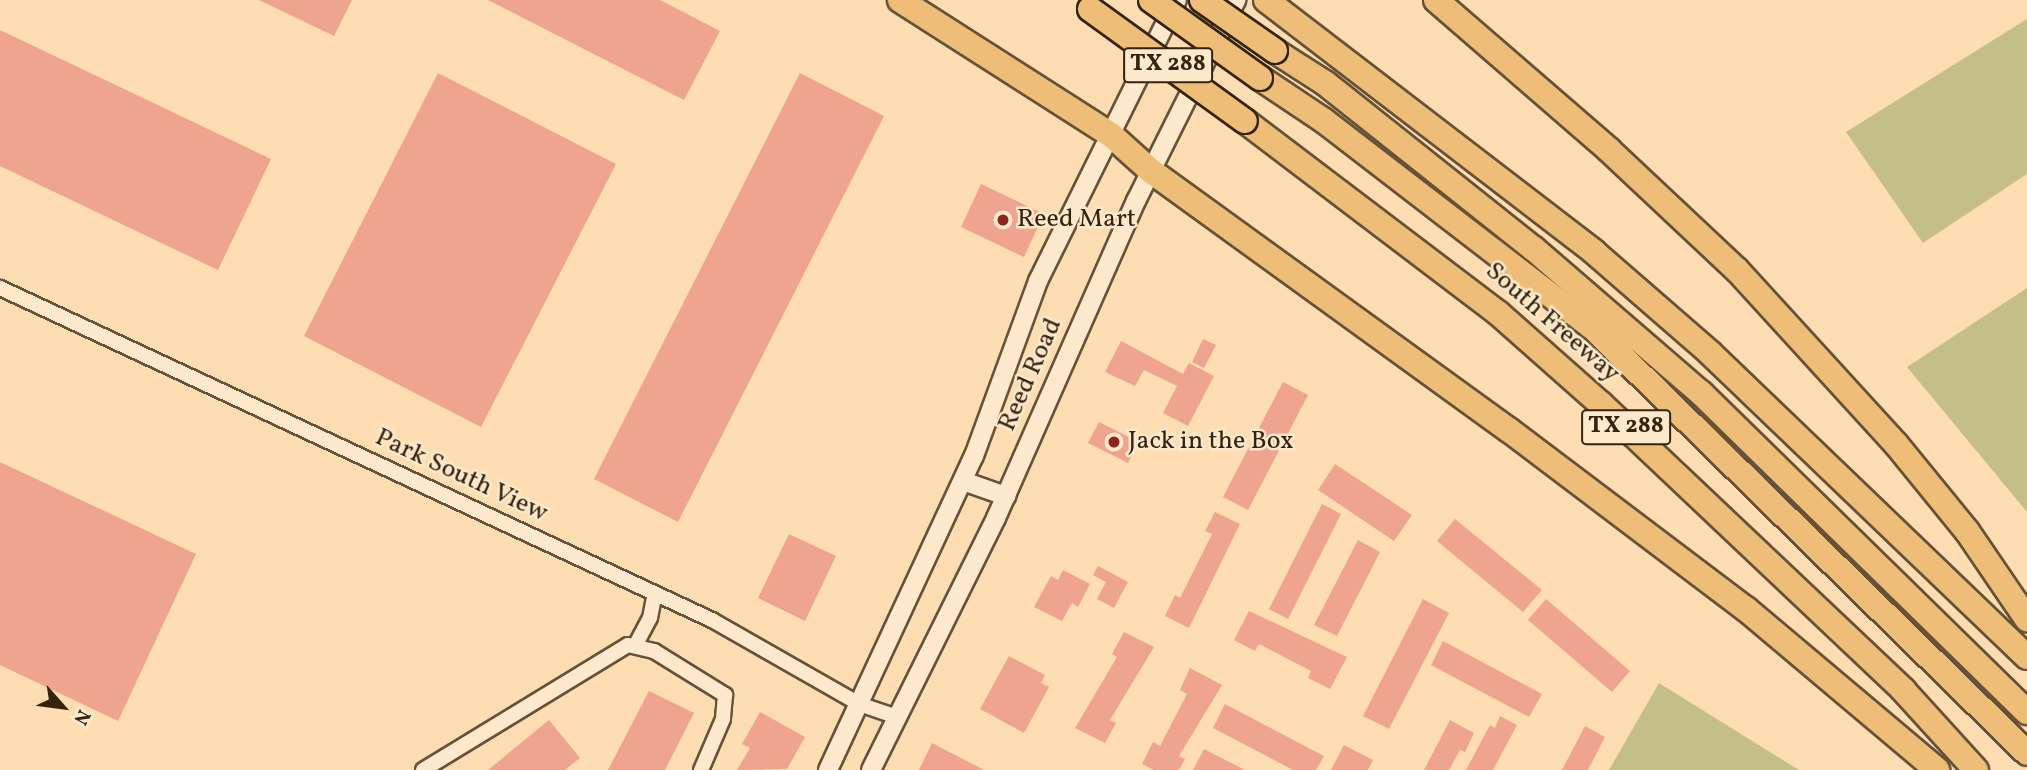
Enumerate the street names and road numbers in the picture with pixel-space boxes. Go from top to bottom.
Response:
road number: TX 288 [1122,44,1214,86]
street label: South Freeway [1478,256,1626,390]
street label: Reed Road [992,314,1070,436]
road number: TX 288 [1580,406,1672,448]
street label: Park South View [369,422,553,530]

